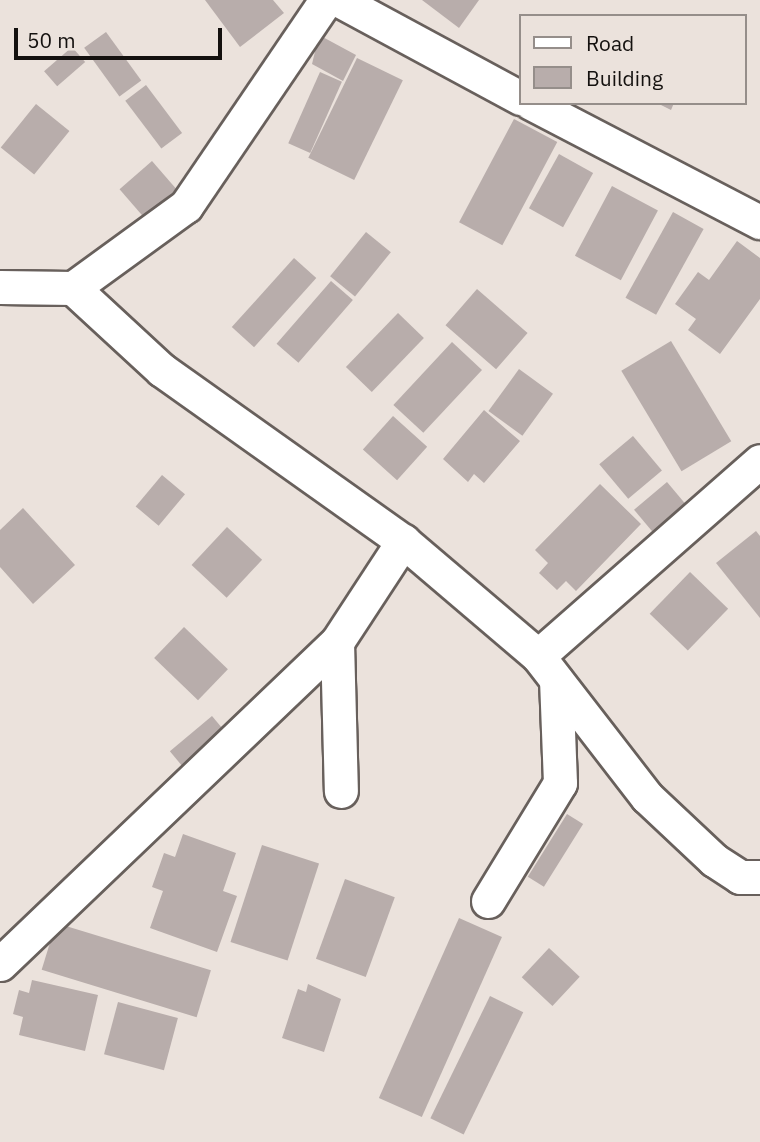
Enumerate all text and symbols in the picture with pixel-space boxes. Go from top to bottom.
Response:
scale bar [18,14,226,58]
legend [518,14,746,105]
text: 50 m [27,26,76,54]
text: Road [586,29,634,57]
text: Building [586,64,663,92]

